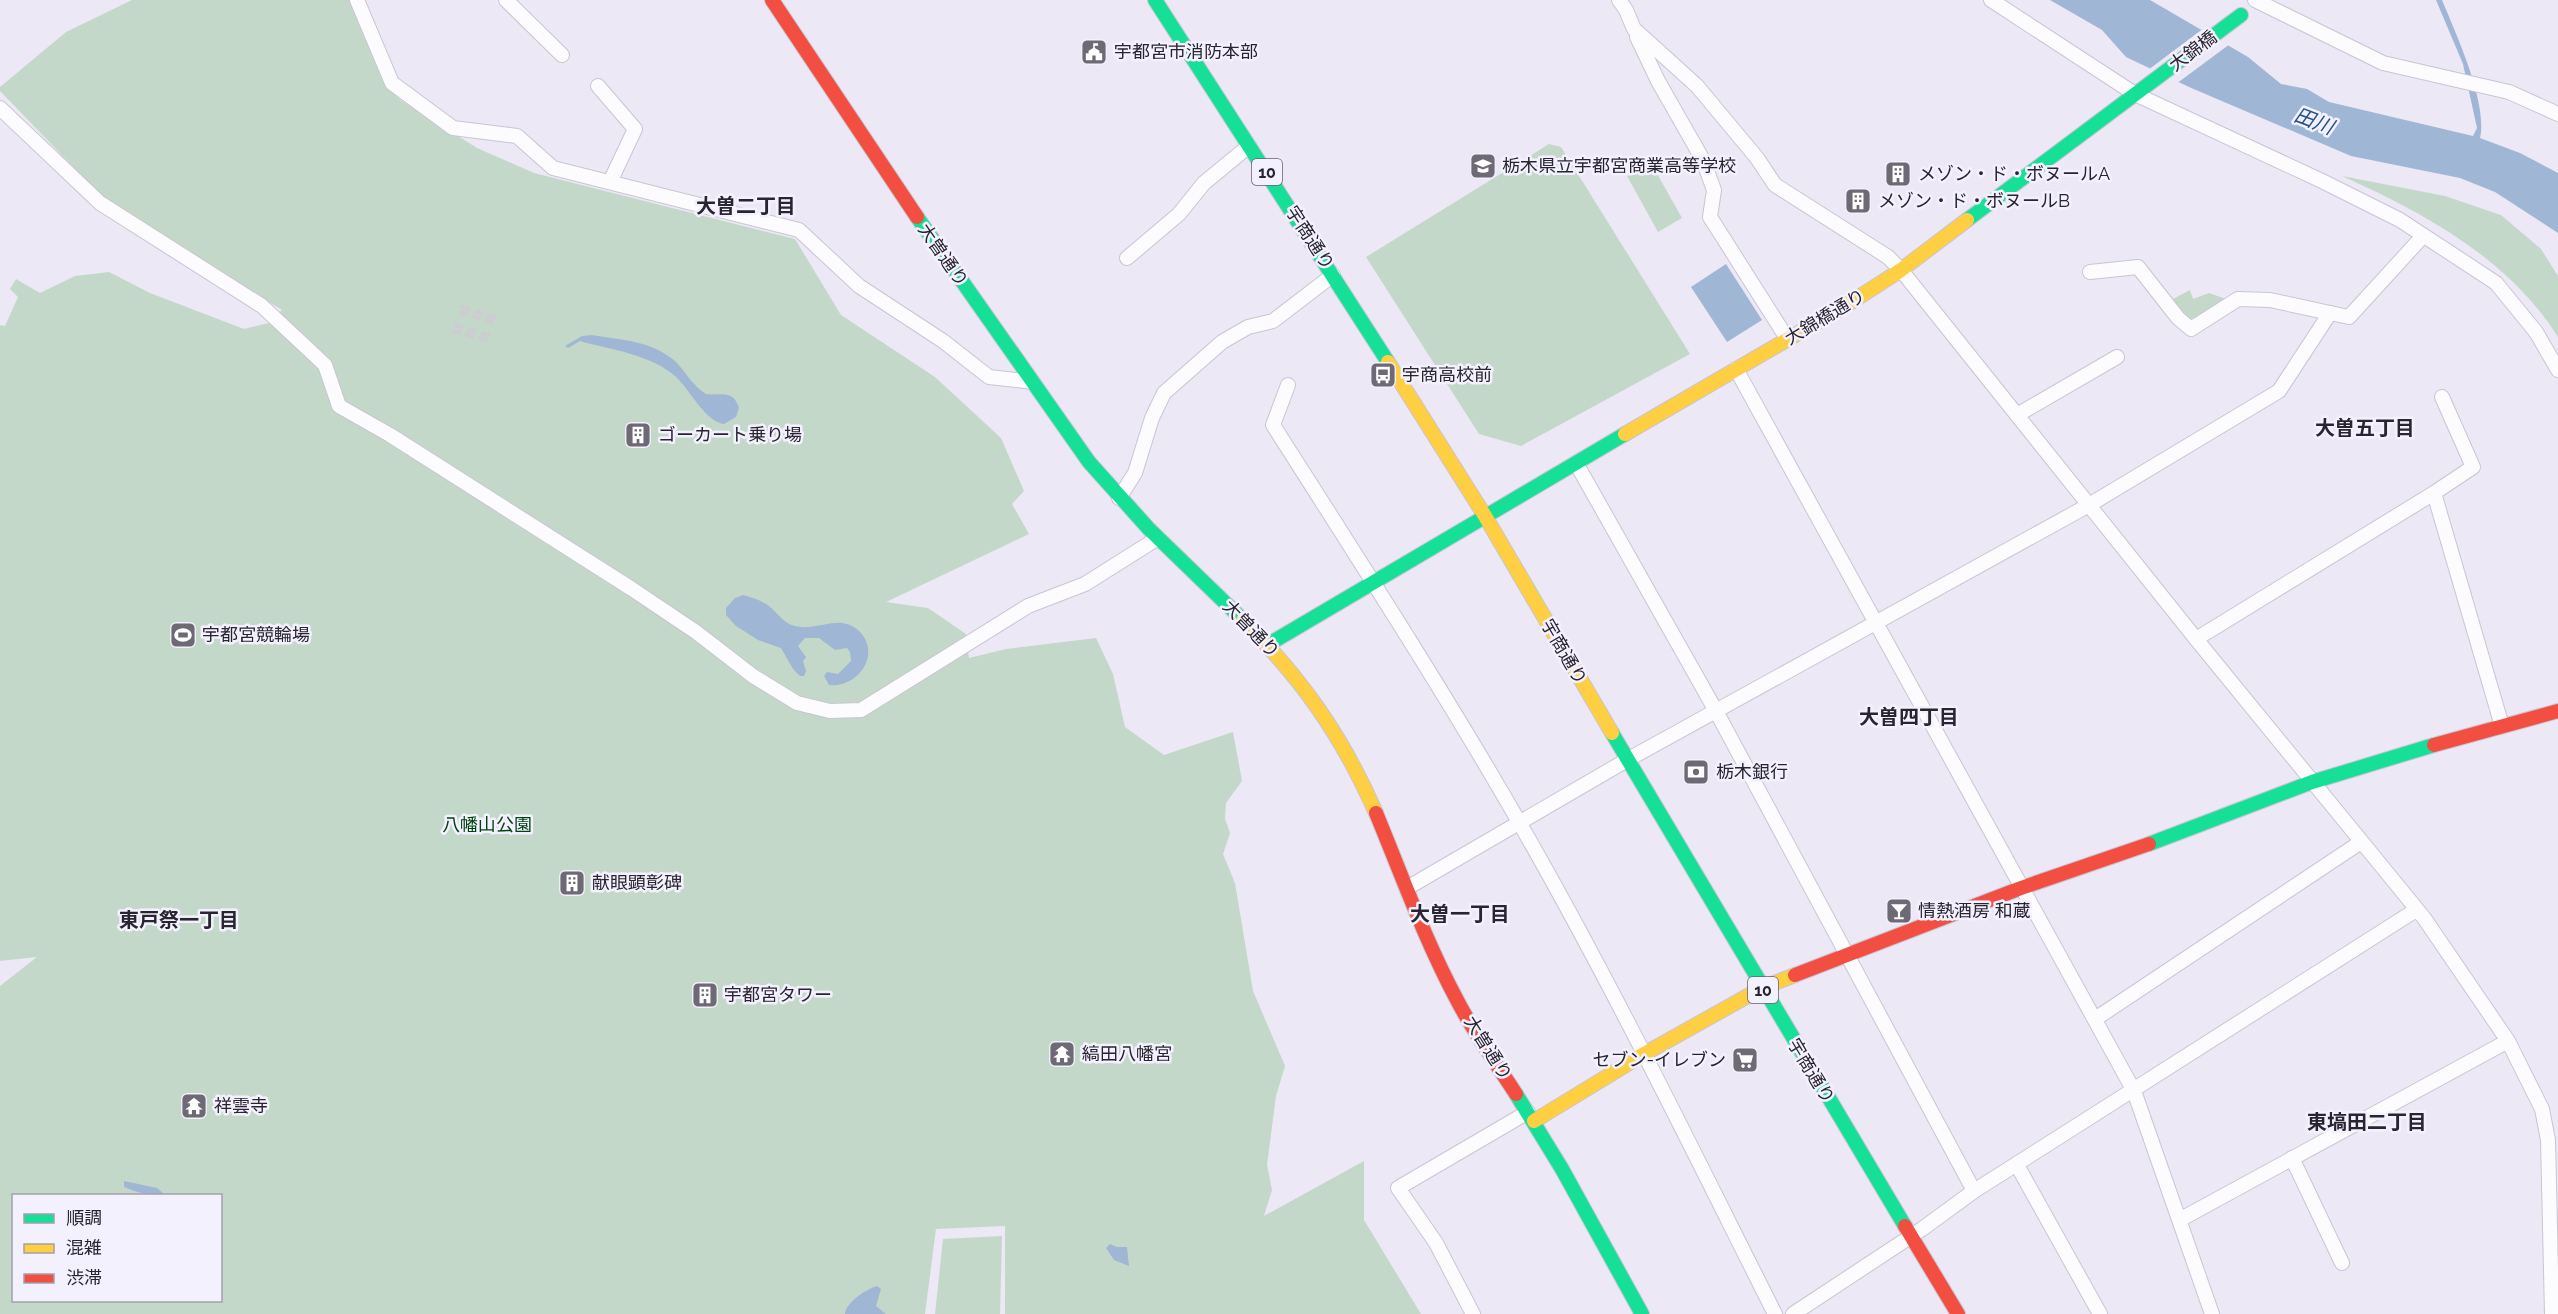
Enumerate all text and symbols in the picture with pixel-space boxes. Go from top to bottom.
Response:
street label: 大錦橋 [2165,26,2221,75]
public building icon: 宇都宮市消防本部 [1079,37,1109,67]
place label: 宇都宮市消防本部 [1114,41,1258,62]
water label: 田川 [2291,103,2339,140]
school or university icon: 栃木県立宇都宮商業高等学校 [1468,151,1498,181]
place label: 栃木県立宇都宮商業高等学校 [1502,155,1736,176]
road number: 10 [1252,159,1282,185]
building icon: メゾン・ド・ボヌールA [1883,159,1913,189]
place label: メゾン・ド・ボヌールA [1918,163,2110,184]
building icon: メゾン・ド・ボヌールB [1843,186,1873,216]
place label: メゾン・ド・ボヌールB [1878,190,2070,211]
district label: 大曽二丁目 [696,194,796,218]
street label: 宇商通り [1282,202,1339,274]
street label: 大曽通り [914,219,973,290]
street label: 大錦橋通り [1781,284,1869,349]
bus stop icon: 宇商高校前 [1368,360,1398,390]
place label: 宇商高校前 [1402,364,1492,385]
district label: 大曽五丁目 [2315,416,2415,440]
building icon: ゴーカート乗り場 [623,420,653,450]
place label: ゴーカート乗り場 [658,424,802,445]
street label: 大曽通り [1219,595,1284,662]
street label: 宇商通り [1537,615,1592,688]
sports icon: 宇都宮競輪場 [168,620,198,650]
place label: 宇都宮競輪場 [202,624,310,645]
district label: 大曽四丁目 [1859,705,1959,729]
bank icon: 栃木銀行 [1681,757,1711,787]
place label: 栃木銀行 [1716,761,1788,782]
park label: 八幡山公園 [442,814,532,835]
building icon: 献眼顕彰碑 [557,868,587,898]
place label: 献眼顕彰碑 [592,872,682,893]
bar icon: 情熱酒房 和蔵 [1884,896,1914,926]
place label: 情熱酒房 和蔵 [1918,900,2031,921]
district label: 大曽一丁目 [1410,902,1510,926]
district label: 東戸祭一丁目 [119,908,239,932]
road number: 10 [1748,977,1778,1003]
building icon: 宇都宮タワー [690,980,720,1010]
place label: 宇都宮タワー [724,984,832,1005]
street label: 大曽通り [1460,1012,1516,1084]
street label: 宇商通り [1784,1034,1839,1107]
temple icon: 縞田八幡宮 [1047,1039,1077,1069]
place label: 縞田八幡宮 [1082,1043,1172,1064]
supermarket icon: セブン-イレブン [1730,1045,1760,1075]
place label: セブン-イレブン [1592,1049,1726,1070]
temple icon: 祥雲寺 [179,1091,209,1121]
place label: 祥雲寺 [214,1095,268,1116]
district label: 東塙田二丁目 [2307,1110,2427,1134]
legend [12,1194,222,1302]
text: 順調 [66,1207,102,1228]
text: 混雑 [66,1237,102,1258]
text: 渋滞 [66,1267,102,1288]

